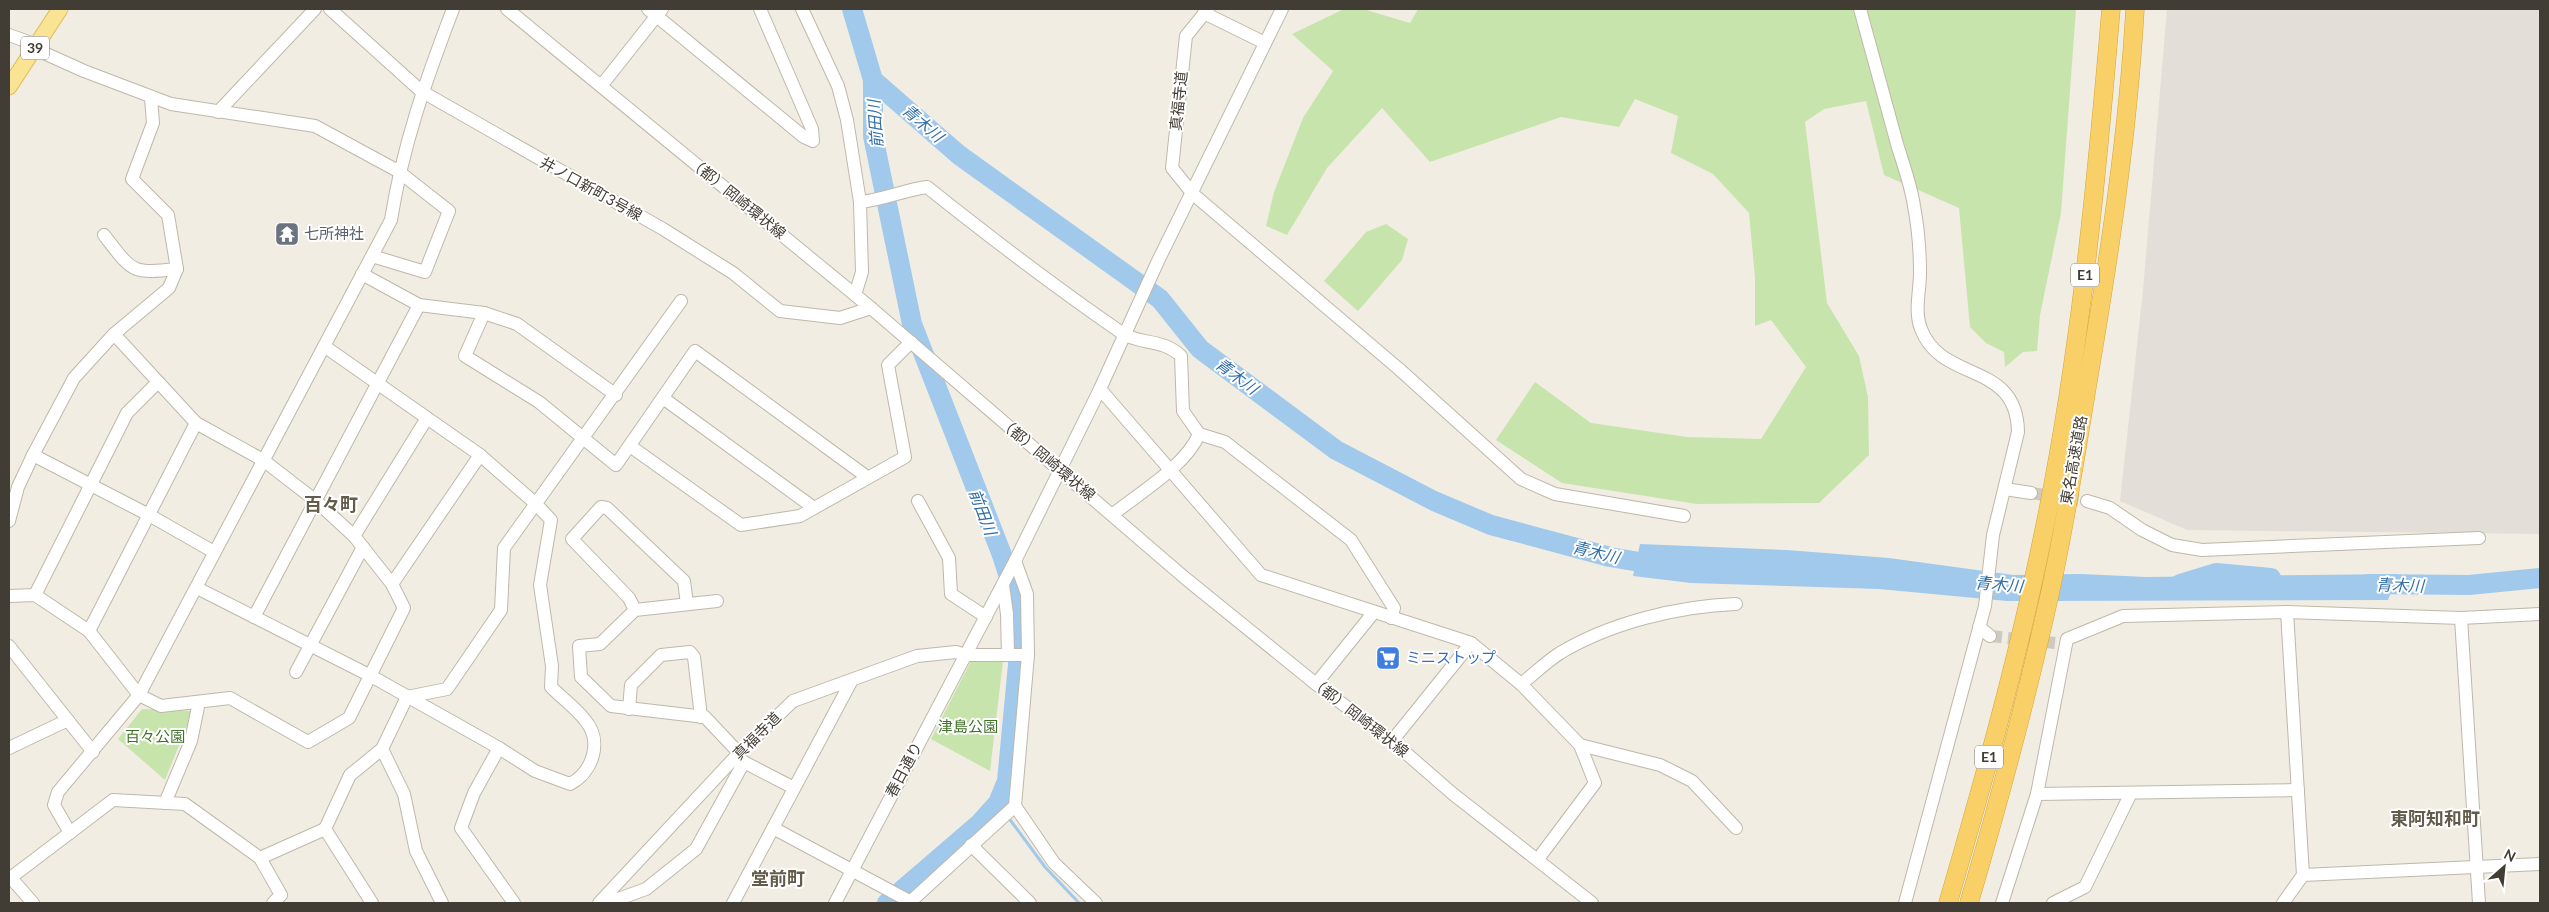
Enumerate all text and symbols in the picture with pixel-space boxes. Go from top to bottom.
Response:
road number: 39 [21,36,49,59]
street label: 真福寺道 [1166,70,1190,132]
water label: 前田川 [863,97,886,149]
water label: 青木川 [899,100,949,147]
street label: （都）岡崎環状線 [685,152,790,242]
street label: 井ノ口新町3号線 [537,153,646,224]
temple icon: 七所神社 [274,221,300,247]
place label: 七所神社 [304,224,364,242]
road number: E1 [2071,264,2099,286]
water label: 青木川 [1212,354,1264,399]
street label: （都）岡崎環状線 [996,413,1099,504]
street label: 東名高速道路 [2056,414,2090,506]
water label: 前田川 [966,486,1002,539]
district label: 百々町 [304,493,358,515]
water label: 青木川 [1571,536,1624,567]
water label: 青木川 [1974,572,2026,595]
water label: 青木川 [2376,574,2426,595]
supermarket icon: ミニストップ [1375,645,1401,671]
place label: ミニストップ [1406,648,1496,666]
street label: （都）岡崎環状線 [1307,672,1412,760]
street label: 真福寺道 [729,708,784,763]
park label: 津島公園 [938,717,998,735]
park label: 百々公園 [125,727,185,745]
street label: 春日通り [881,739,925,800]
road number: E1 [1975,746,2003,769]
district label: 東阿知和町 [2390,807,2480,829]
north arrow [2479,842,2529,892]
text: N [2501,845,2519,865]
district label: 堂前町 [751,867,805,889]

